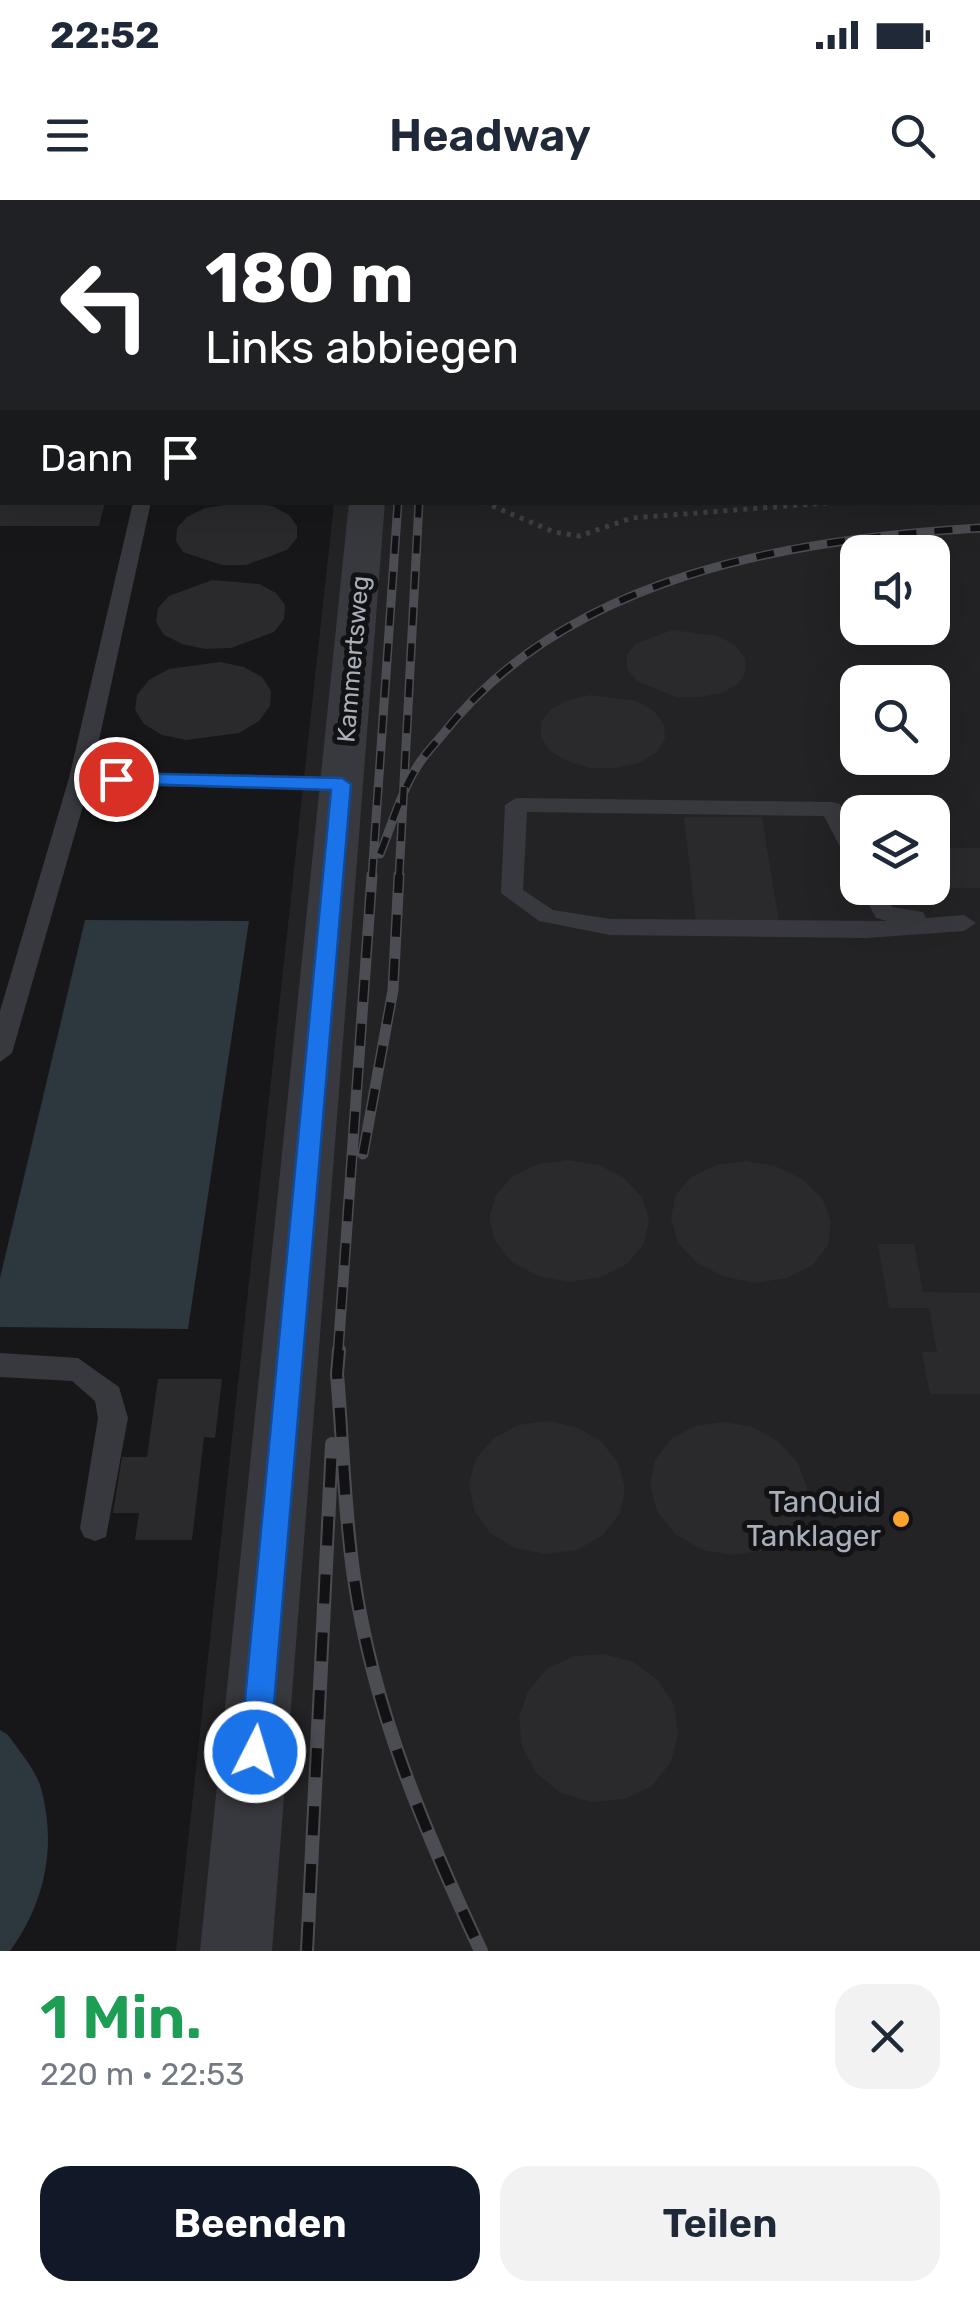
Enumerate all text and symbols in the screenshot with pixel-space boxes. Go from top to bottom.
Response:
text: 22:52 [50,12,160,58]
icon: menu [40,108,95,163]
icon: search [885,108,940,163]
text: Headway [389,109,591,162]
text: 180 m [205,237,414,320]
icon: left [40,240,170,370]
text: Links abbiegen [205,321,519,374]
icon: arrive [153,430,208,485]
text: Dann [40,435,133,481]
map controls [840,535,950,905]
button: sound [840,535,950,645]
street label: Kammertsweg [331,574,375,744]
button: search [840,665,950,775]
pin [74,737,159,822]
icon: arrive [89,752,144,807]
button: layers [840,795,950,905]
place label: TanQuid Tanklager [746,1484,882,1554]
marker: TanQuid Tanklager [890,1508,912,1530]
position arrow [203,1700,307,1804]
text: 1 Min. [40,1982,202,2053]
button: close [835,1984,940,2089]
text: 220 m · 22:53 [40,2055,244,2093]
button: Beenden [40,2166,480,2281]
button: Teilen [500,2166,940,2281]

